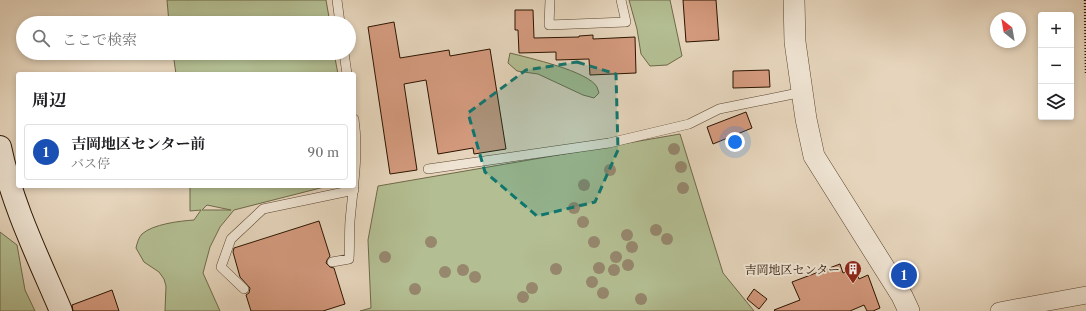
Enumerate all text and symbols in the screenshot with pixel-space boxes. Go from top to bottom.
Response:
north arrow [990,12,1026,48]
map controls [1038,12,1074,120]
button: + [1038,12,1074,48]
search box [16,16,356,60]
icon: search [30,27,52,49]
text: ここで検索 [62,30,137,49]
button: − [1038,48,1074,84]
button: layers [1038,84,1074,120]
text: 周辺 [32,90,66,110]
your location [725,132,745,152]
text: 吉岡地区センター前 [71,134,205,153]
text: 1 [43,144,49,160]
text: 90 m [308,144,339,160]
text: バス停 [71,155,110,171]
building icon: 吉岡地区センター [843,259,863,284]
pin: 1 [891,260,917,290]
place label: 吉岡地区センター [744,262,840,277]

